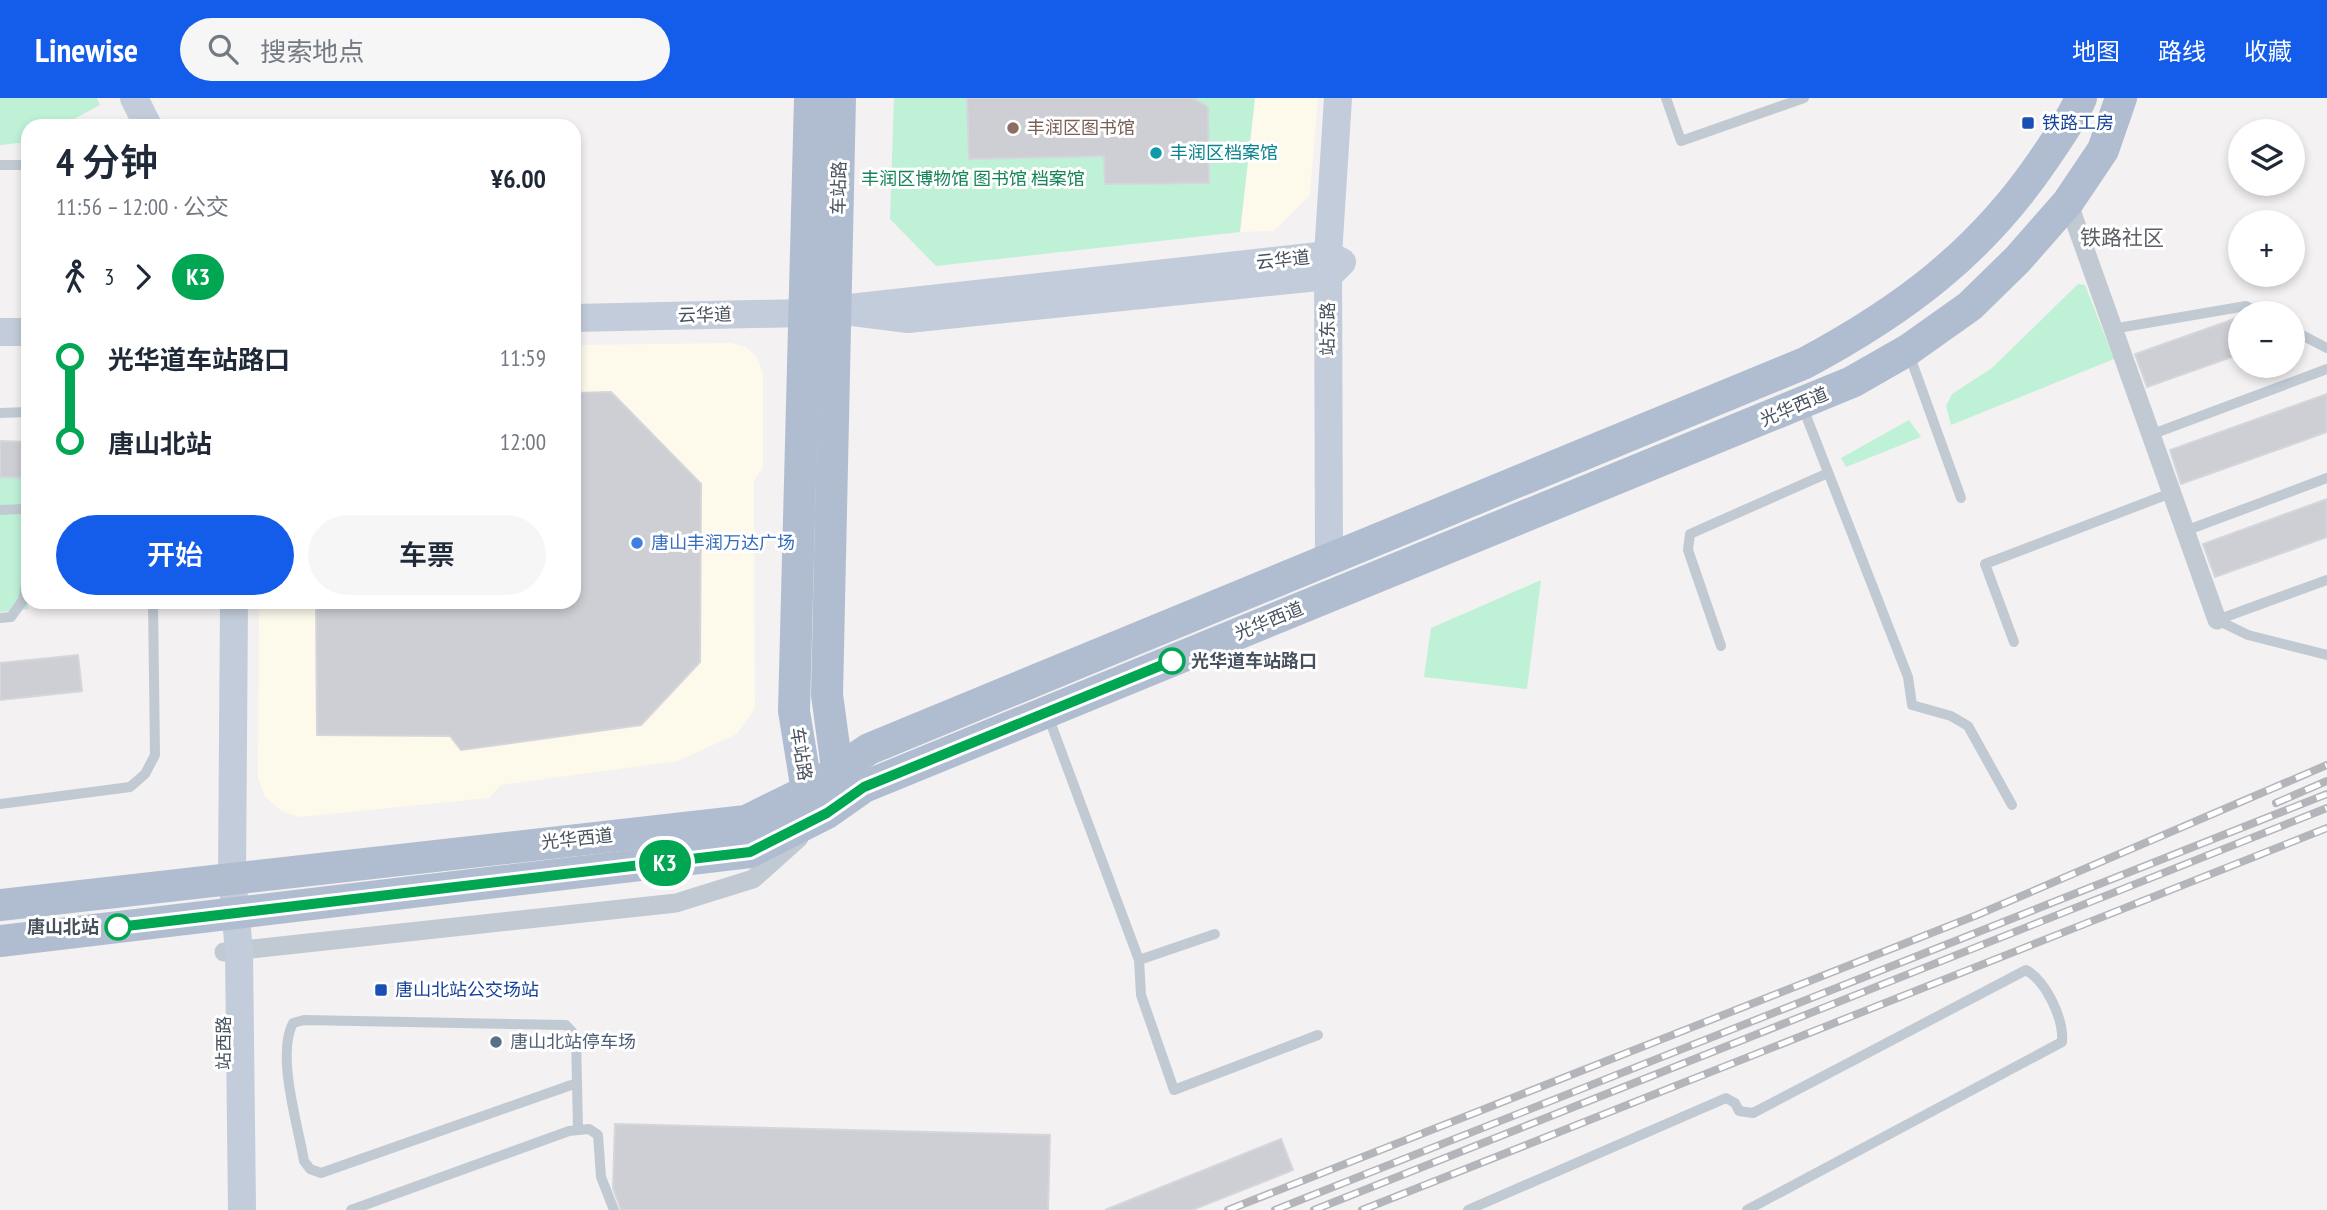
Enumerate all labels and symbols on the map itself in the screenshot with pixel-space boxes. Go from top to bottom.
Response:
place label: 铁路工房 [2042,111,2114,134]
marker: 铁路工房 [2020,115,2036,131]
place label: 丰润区图书馆 [1027,116,1135,139]
marker: 丰润区图书馆 [1005,120,1021,136]
place label: 丰润区档案馆 [1170,141,1278,164]
marker: 丰润区档案馆 [1148,145,1164,161]
street label: 车站路 [827,161,850,215]
park label: 丰润区博物馆 图书馆 档案馆 [861,167,1085,190]
district label: 铁路社区 [2080,224,2164,251]
street label: 云华道 [1255,245,1311,274]
street label: 站东路 [1316,302,1339,356]
street label: 云华道 [678,303,732,326]
street label: 光华西道 [1756,382,1831,431]
place label: 唐山丰润万达广场 [651,531,795,554]
marker: 唐山丰润万达广场 [629,535,645,551]
street label: 光华西道 [1231,596,1306,645]
marker: 光华道车站路口 [1159,648,1185,674]
place label: 光华道车站路口 [1191,649,1317,672]
street label: 车站路 [786,725,817,782]
street label: 光华西道 [540,823,614,854]
line badge: K3 [634,840,696,886]
marker: 唐山北站 [105,914,131,940]
place label: 唐山北站 [27,915,99,938]
place label: 唐山北站公交场站 [395,978,539,1001]
marker: 唐山北站公交场站 [373,982,389,998]
street label: 站西路 [212,1016,235,1070]
place label: 唐山北站停车场 [510,1030,636,1053]
marker: 唐山北站停车场 [488,1034,504,1050]

